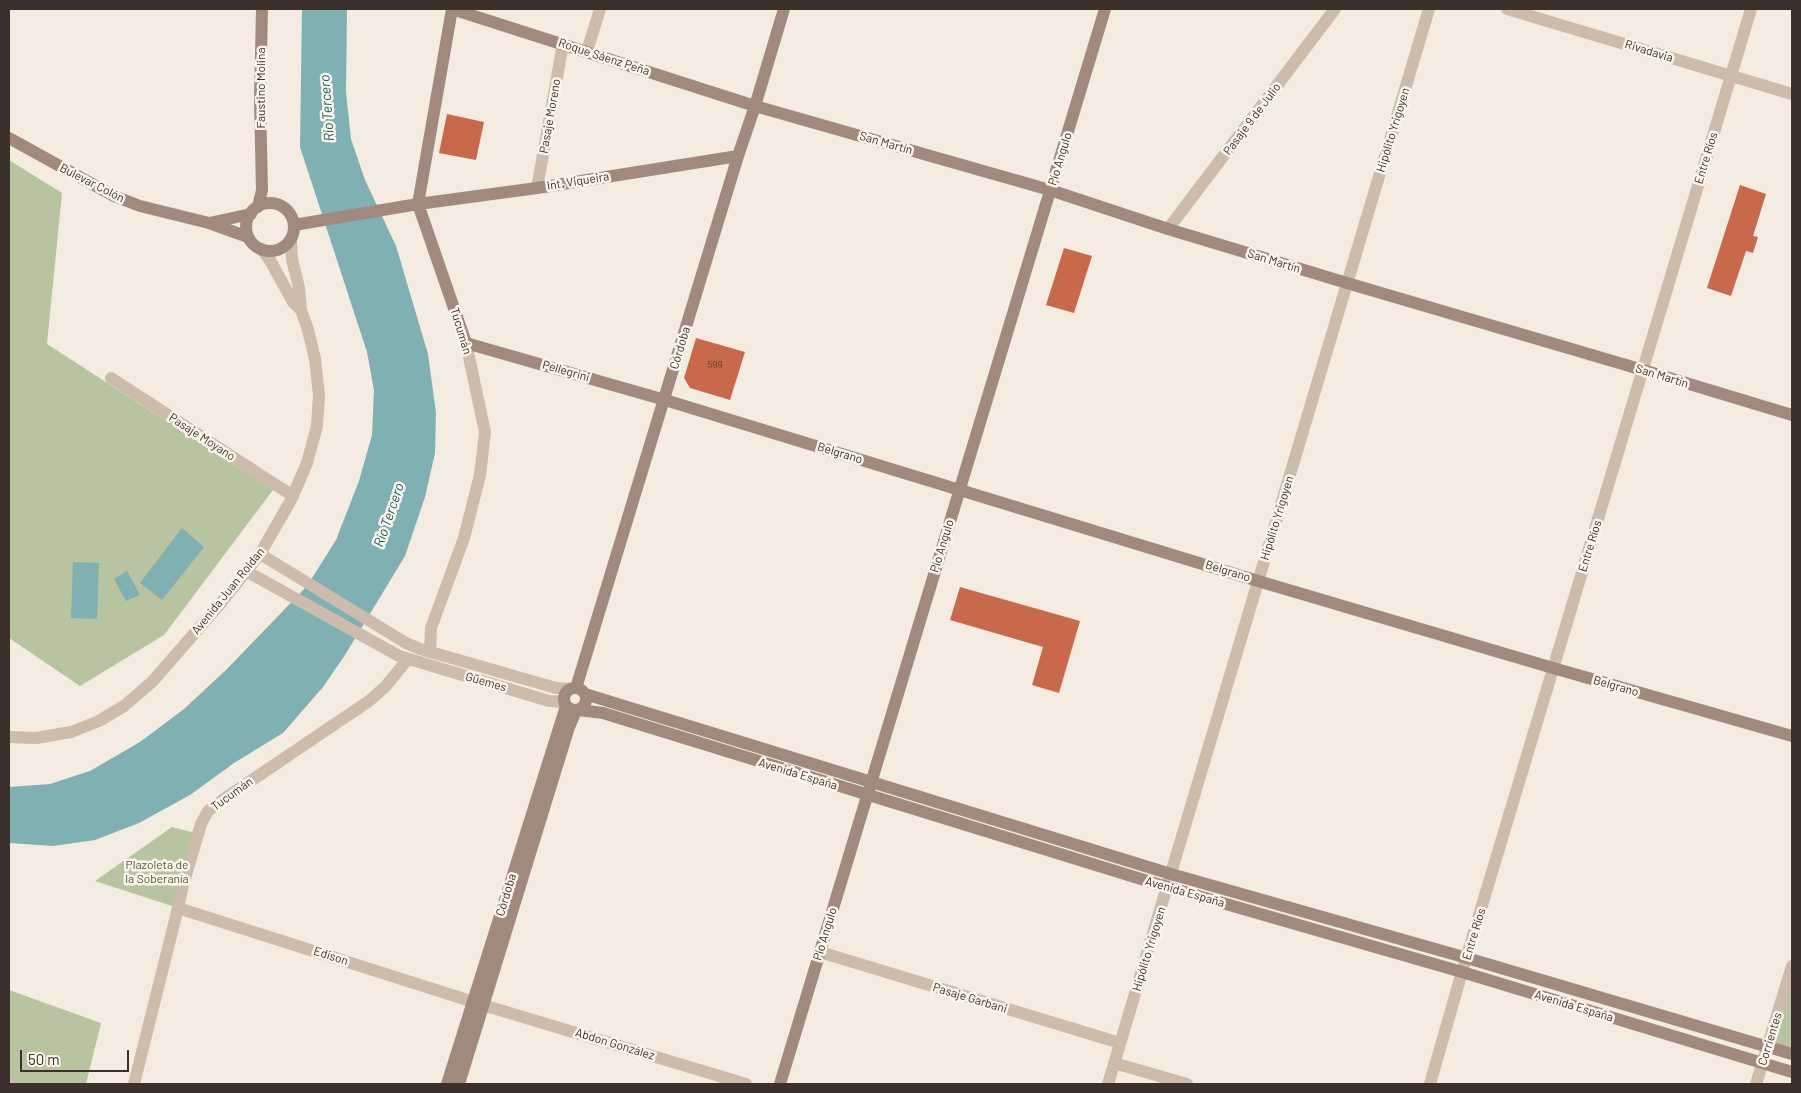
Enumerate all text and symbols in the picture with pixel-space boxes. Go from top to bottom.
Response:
street label: Roque Sáenz Peña [557,35,651,79]
street label: Rivadavia [1623,37,1675,65]
street label: Faustino Molina [254,47,268,129]
water label: Río Tercero [316,74,338,142]
street label: Pasaje Moreno [536,78,564,154]
street label: Pasaje 9 de Julio [1220,80,1284,158]
street label: Hipólito Yrigoyen [1373,86,1413,174]
street label: San Martín [858,129,914,157]
street label: Entre Ríos [1691,130,1721,186]
street label: Pío Angulo [1045,131,1075,187]
street label: Bulevar Colón [57,161,127,205]
street label: Int. Viqueira [546,169,610,193]
street label: San Martín [1246,246,1302,276]
street label: Tucumán [447,306,475,356]
street label: Córdoba [667,325,693,371]
street label: Pellegrini [541,357,591,385]
house number: 599 [707,359,723,371]
street label: San Martín [1634,361,1690,391]
street label: Pasaje Moyano [166,410,238,464]
street label: Belgrano [816,439,864,467]
street label: Hipólito Yrigoyen [1257,474,1297,562]
water label: Río Tercero [370,481,408,549]
street label: Pío Angulo [927,518,957,574]
street label: Entre Ríos [1575,518,1605,574]
street label: Avenida Juan Roldan [189,545,267,637]
street label: Belgrano [1204,557,1252,585]
street label: Güemes [464,669,508,695]
street label: Belgrano [1592,673,1640,699]
street label: Avenida España [757,755,839,793]
street label: Tucumán [208,774,256,814]
park label: Plazoleta de la Soberanía [125,858,189,886]
street label: Córdoba [493,872,519,918]
street label: Avenida España [1144,874,1226,910]
street label: Hipólito Yrigoyen [1129,905,1169,993]
street label: Pío Angulo [810,906,840,962]
street label: Entre Ríos [1459,906,1489,962]
street label: Edison [312,944,350,968]
street label: Pasaje Garbani [931,980,1009,1016]
street label: Avenida España [1533,987,1615,1025]
street label: Corrientes [1755,1011,1785,1067]
street label: Abdon González [574,1025,656,1063]
scale bar [22,1040,131,1072]
text: 50 m [28,1050,60,1068]

